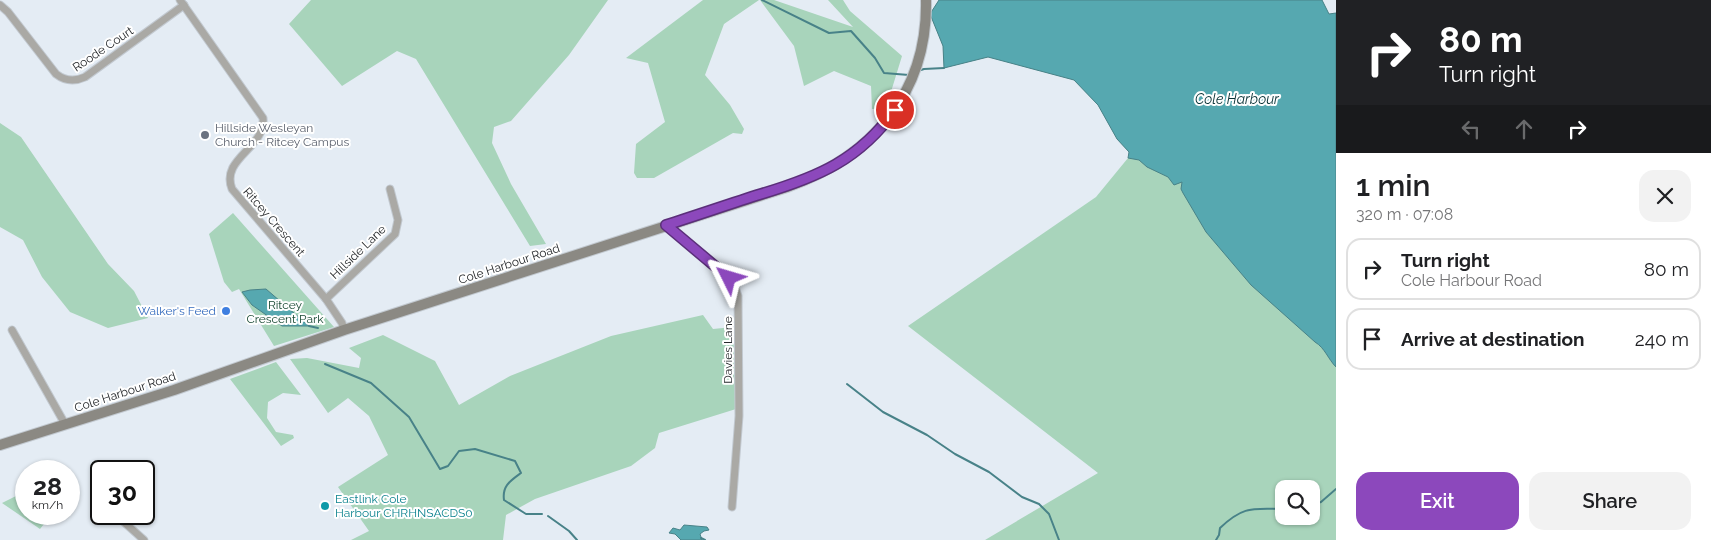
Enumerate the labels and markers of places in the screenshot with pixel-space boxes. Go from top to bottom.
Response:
pin [874,89,916,131]
place label: Hillside Wesleyan Church - Ritcey Campus [215,121,349,149]
marker: Hillside Wesleyan Church - Ritcey Campus [199,129,211,141]
place label: Walker's Feed [138,304,216,318]
marker: Walker's Feed [220,305,232,317]
place label: Eastlink Cole Harbour CHRHNSACDS0 [335,492,473,520]
marker: Eastlink Cole Harbour CHRHNSACDS0 [319,500,331,512]

